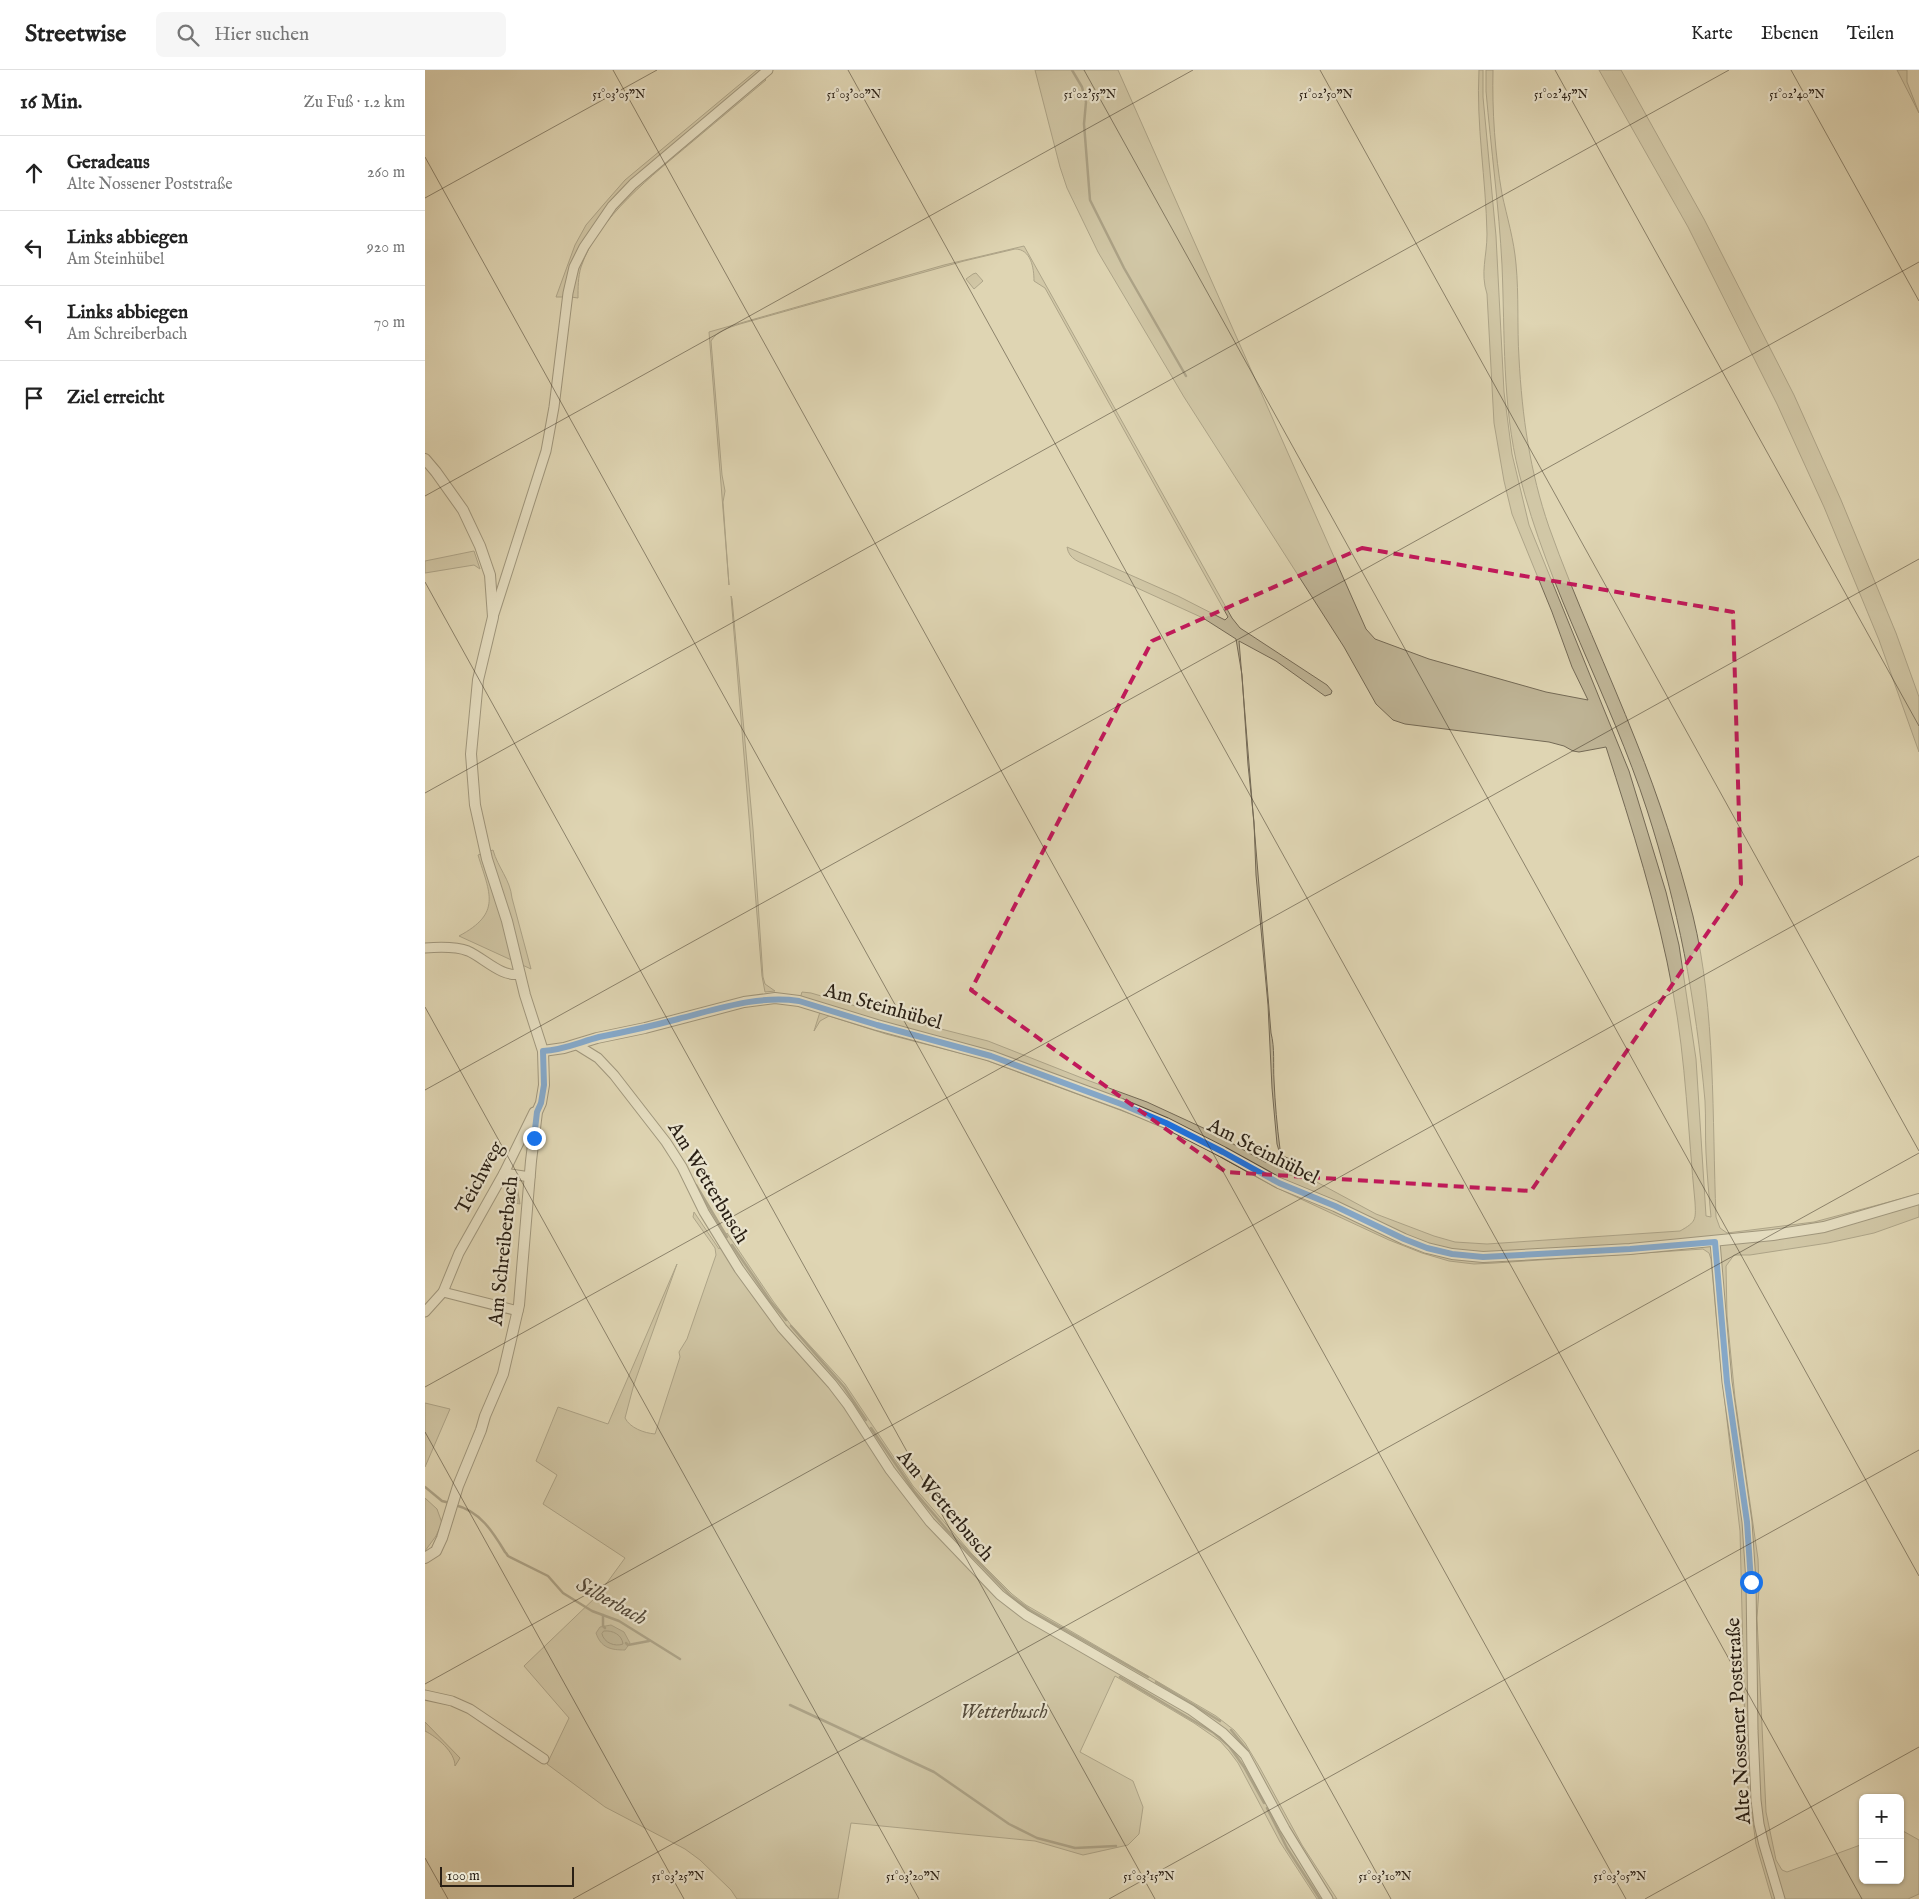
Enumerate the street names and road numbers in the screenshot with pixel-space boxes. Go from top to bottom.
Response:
street label: Am Steinhübel [820,978,946,1036]
street label: Am Steinhübel [1202,1113,1323,1191]
street label: Am Wetterbusch [661,1117,754,1249]
street label: Teichweg [450,1136,510,1219]
street label: Am Schreiberbach [484,1175,524,1328]
street label: Am Wetterbusch [890,1444,999,1567]
street label: Alte Nossener Poststraße [1721,1617,1757,1826]

